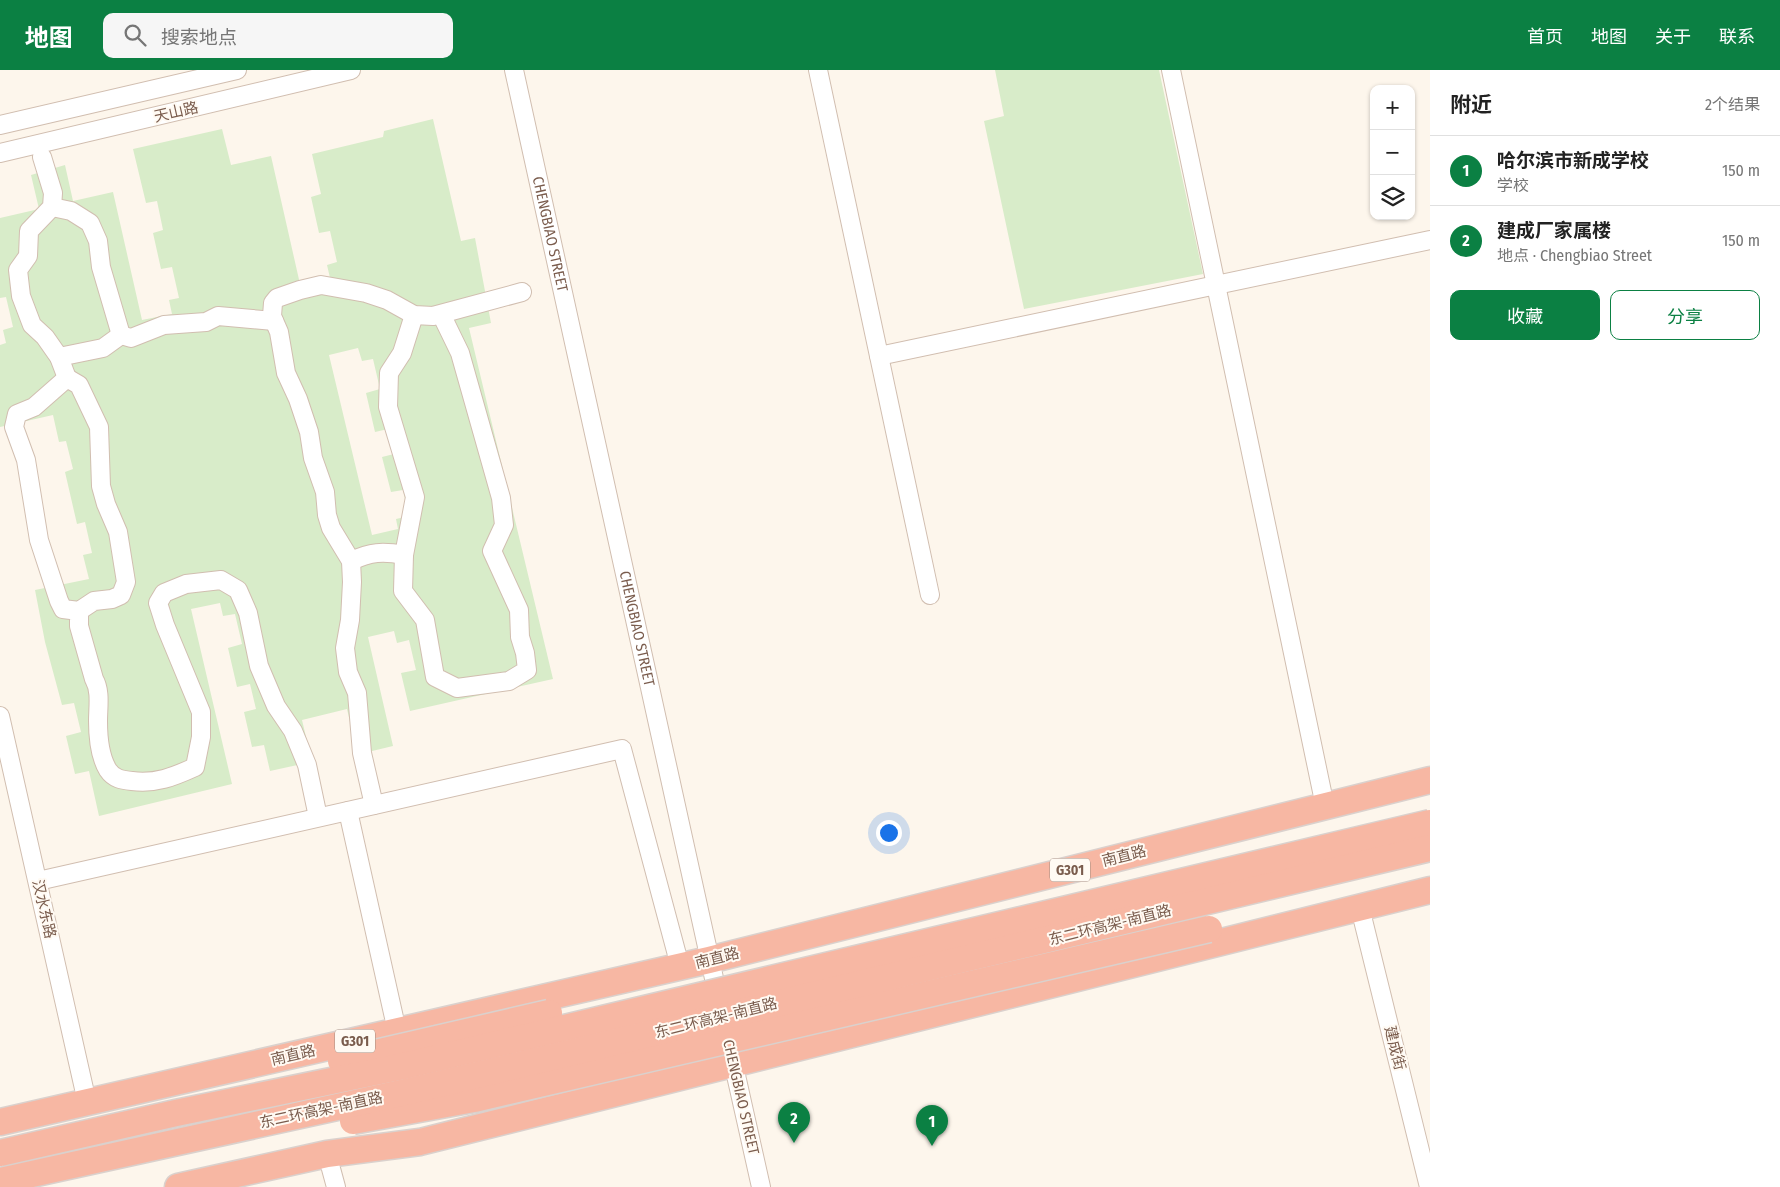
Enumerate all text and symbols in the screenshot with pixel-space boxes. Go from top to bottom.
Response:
search box [103,13,453,58]
icon: search [121,21,149,49]
text: 地图 [25,24,73,52]
text: 搜索地点 [161,26,237,49]
text: 首页 [1527,26,1563,48]
text: 地图 [1591,26,1627,48]
text: 关于 [1655,26,1691,48]
text: 联系 [1719,26,1755,48]
map controls [1370,85,1415,220]
button: + [1370,85,1415,130]
text: 附近 [1450,92,1492,118]
text: 2个结果 [1705,95,1760,114]
street label: 天山路 [152,98,200,126]
button: − [1370,130,1415,175]
text: 哈尔滨市新成学校 [1497,149,1649,172]
text: 1 [1463,161,1469,180]
text: 150 m [1722,161,1760,180]
street label: CHENGBIAO STREET [529,175,572,294]
button: layers [1370,175,1415,220]
text: 学校 [1497,176,1529,195]
text: 建成厂家属楼 [1497,219,1611,242]
text: 2 [1462,231,1470,250]
text: 150 m [1722,231,1760,250]
text: 地点 · Chengbiao Street [1497,246,1652,265]
button: 收藏 [1450,290,1600,340]
button: 分享 [1610,290,1760,340]
street label: CHENGBIAO STREET [616,569,658,688]
your location [876,820,902,846]
street label: 南直路 [1100,842,1148,870]
road number: G301 [1050,858,1090,882]
street label: 汉水东路 [28,878,60,940]
street label: 东二环高架-南直路 [1047,901,1173,949]
street label: 南直路 [693,944,741,972]
street label: 东二环高架-南直路 [653,994,779,1042]
street label: 建成街 [1381,1024,1409,1072]
road number: G301 [335,1029,375,1052]
street label: CHENGBIAO STREET [719,1038,763,1156]
street label: 南直路 [269,1041,317,1069]
street label: 东二环高架-南直路 [258,1088,384,1132]
pin: 2 [778,1102,810,1143]
pin: 1 [916,1105,948,1146]

